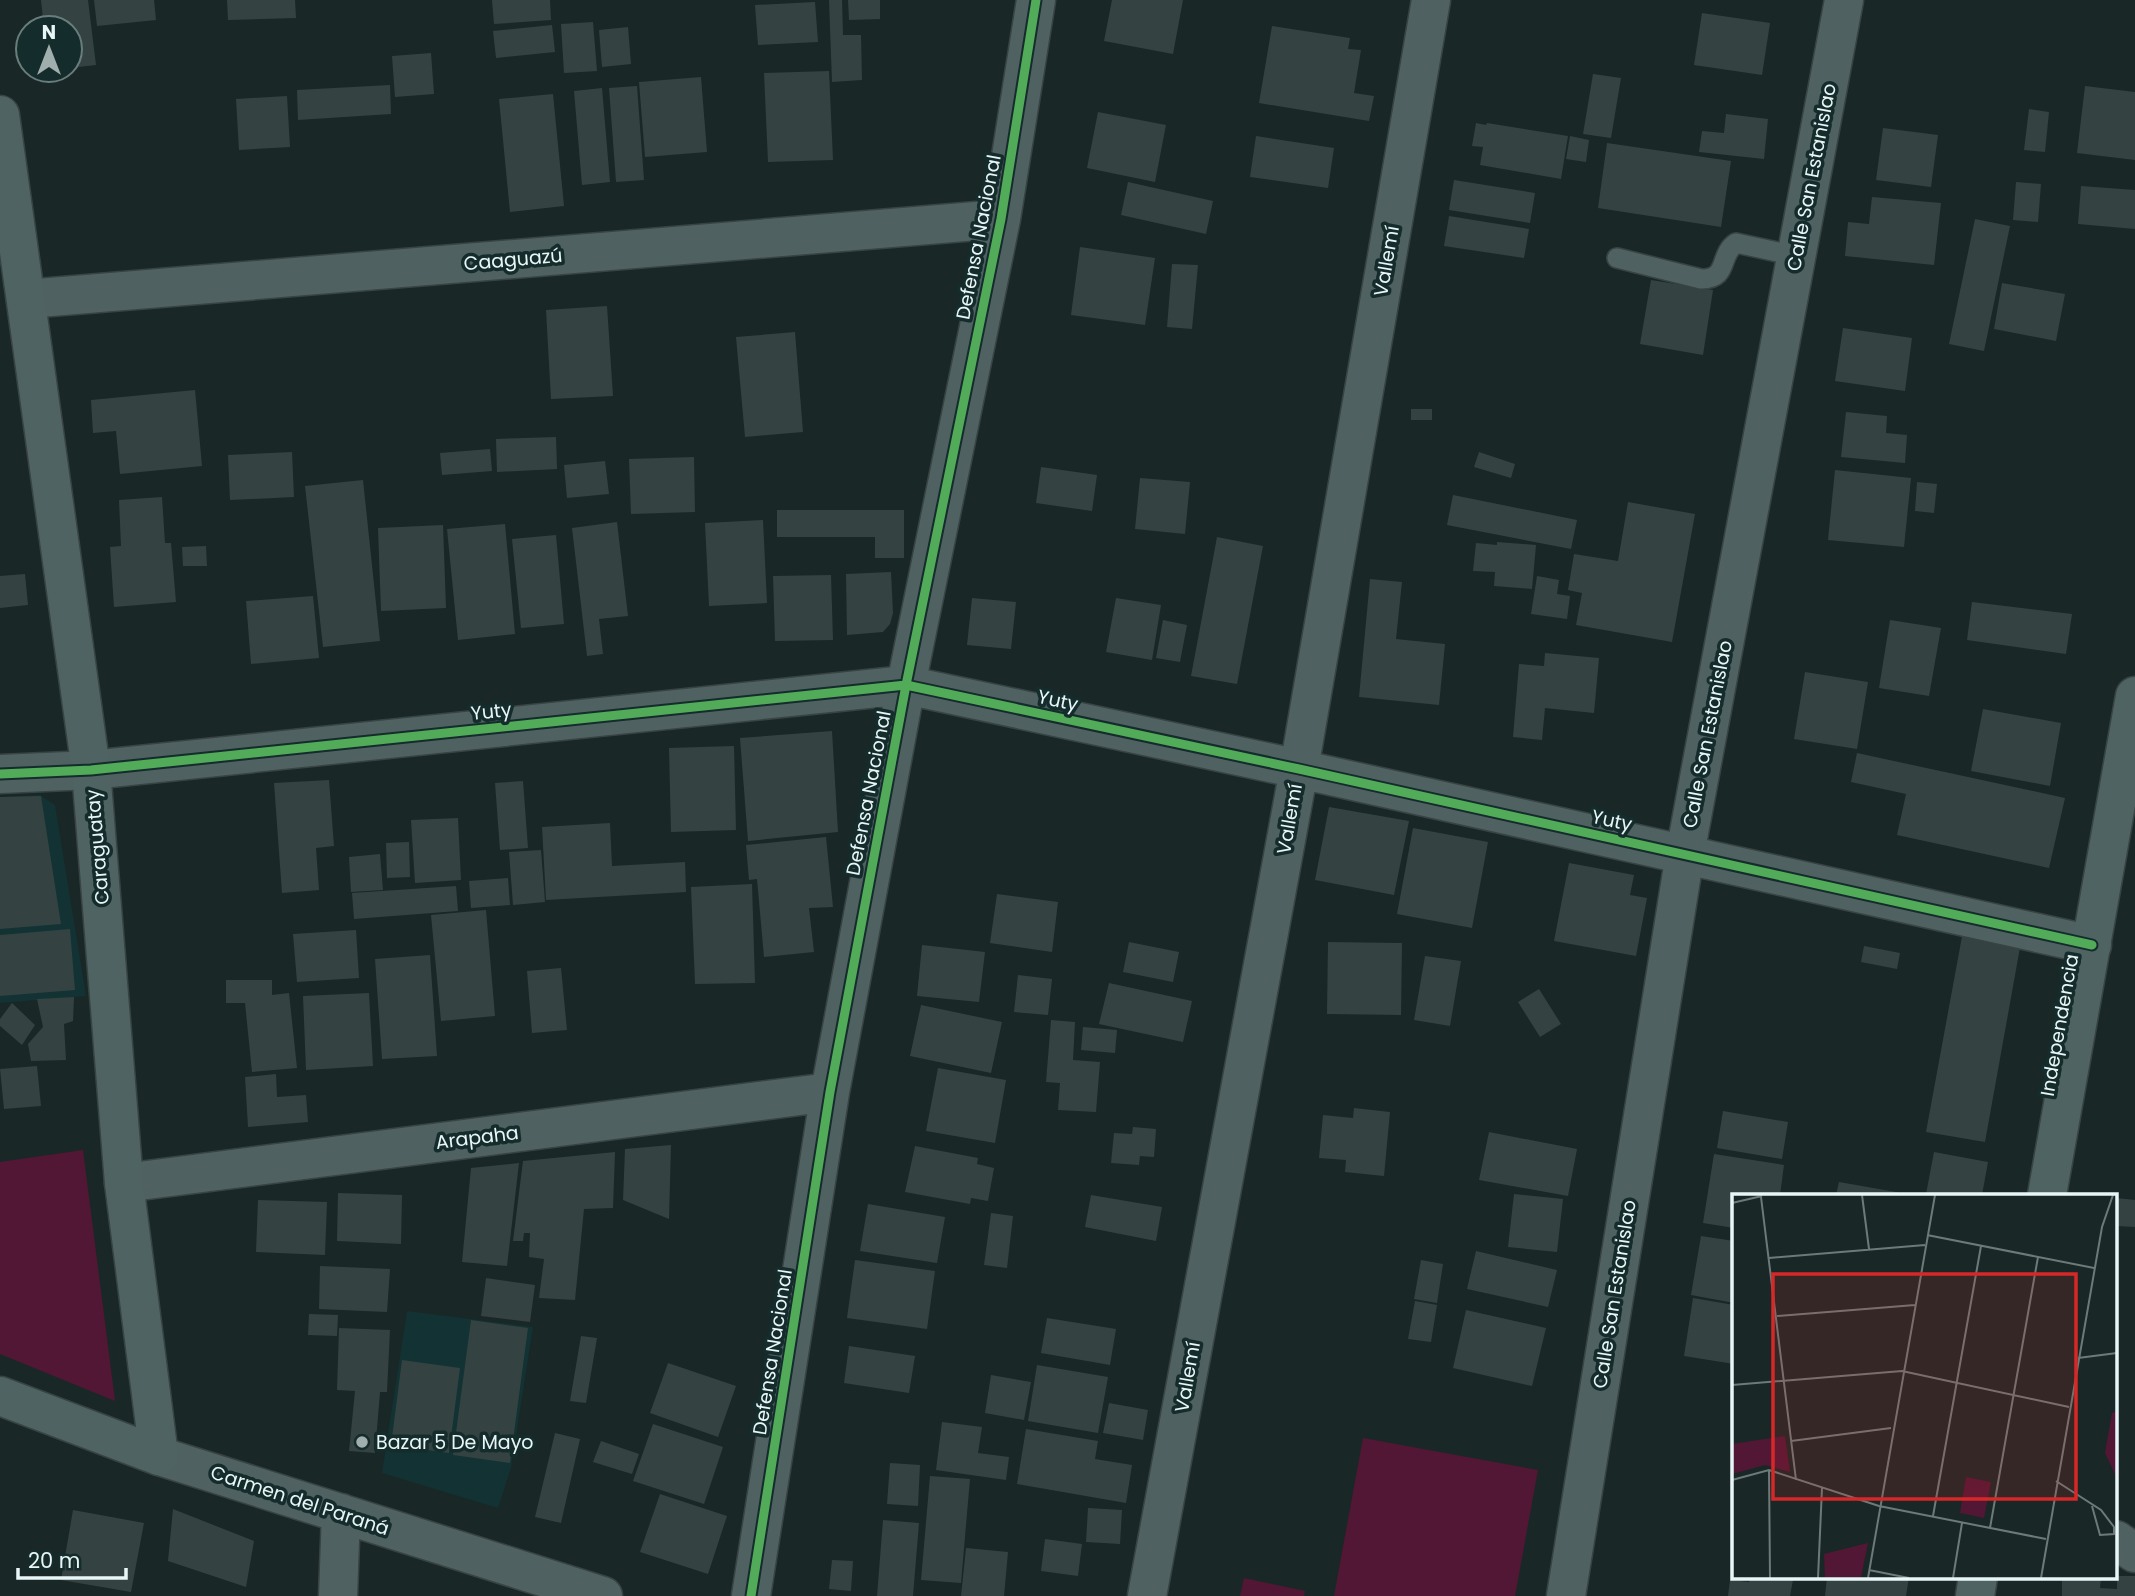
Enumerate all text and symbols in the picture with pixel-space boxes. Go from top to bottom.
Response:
north arrow [14,14,84,84]
text: N [42,19,56,46]
street label: Calle San Estanislao [1780,81,1843,273]
street label: Defensa Nacional [949,152,1008,322]
street label: Vallemí [1367,223,1406,298]
street label: Caaguazú [463,242,564,277]
street label: Calle San Estanislao [1676,638,1739,830]
street label: Yuty [1035,683,1081,718]
street label: Yuty [469,696,513,727]
street label: Defensa Nacional [839,708,898,878]
street label: Vallemí [1270,781,1309,856]
street label: Caraguatay [79,788,116,906]
street label: Yuty [1589,803,1635,838]
street label: Independencia [2034,952,2085,1098]
street label: Arapaha [434,1119,520,1156]
inset map [1732,1194,2118,1578]
street label: Calle San Estanislao [1586,1198,1643,1390]
street label: Defensa Nacional [746,1267,799,1437]
street label: Vallemí [1168,1339,1207,1414]
place label: Bazar 5 De Mayo [376,1429,534,1456]
marker: Bazar 5 De Mayo [354,1434,370,1450]
street label: Carmen del Paraná [207,1459,393,1542]
scale bar [18,1536,126,1580]
text: 20 m [28,1546,81,1575]

